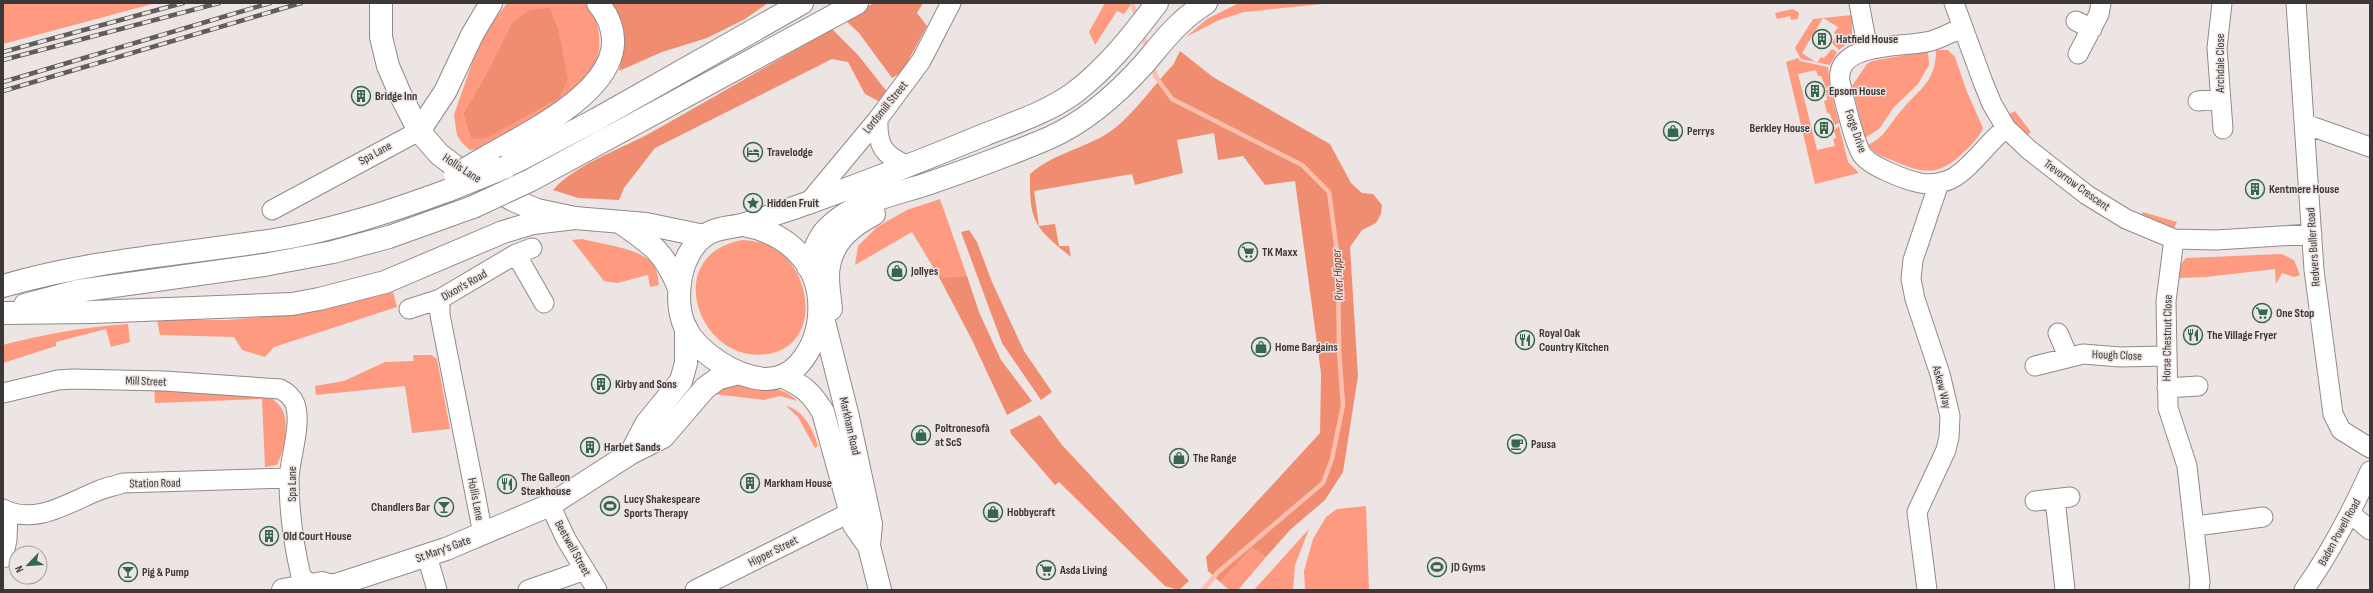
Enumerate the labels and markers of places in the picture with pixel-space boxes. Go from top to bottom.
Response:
building icon: Hatfield House [1811,28,1833,50]
place label: Hatfield House [1836,32,1898,47]
building icon: Epsom House [1804,80,1826,102]
place label: Epsom House [1829,84,1886,99]
building icon: Bridge Inn [350,85,372,107]
place label: Bridge Inn [375,89,417,104]
building icon: Berkley House [1813,117,1835,139]
shop icon: Perrys [1662,120,1684,142]
place label: Berkley House [1749,121,1810,136]
place label: Perrys [1687,124,1715,139]
hotel icon: Travelodge [742,141,764,163]
place label: Travelodge [767,145,813,160]
building icon: Kentmere House [2244,178,2266,200]
place label: Kentmere House [2269,182,2339,197]
place icon: Hidden Fruit [742,192,764,214]
place label: Hidden Fruit [767,196,819,211]
supermarket icon: TK Maxx [1237,241,1259,263]
place label: TK Maxx [1262,245,1298,260]
shop icon: Jollyes [886,260,908,282]
place label: Jollyes [910,264,939,279]
supermarket icon: One Stop [2251,302,2273,324]
place label: One Stop [2276,306,2314,321]
restaurant icon: The Village Fryer [2182,324,2204,346]
place label: Royal Oak Country Kitchen [1539,326,1609,355]
place label: The Village Fryer [2207,328,2277,343]
restaurant icon: Royal Oak Country Kitchen [1514,329,1536,351]
shop icon: Home Bargains [1250,336,1272,358]
place label: Home Bargains [1275,340,1338,355]
building icon: Kirby and Sons [590,373,612,395]
place label: Kirby and Sons [615,377,677,392]
place label: Poltronesofà at ScS [935,421,990,450]
shop icon: Poltronesofà at ScS [910,424,932,446]
cafe icon: Pausa [1506,433,1528,455]
building icon: Harbet Sands [579,436,601,458]
place label: Pausa [1531,437,1556,452]
place label: Harbet Sands [604,440,661,455]
shop icon: The Range [1168,447,1190,469]
place label: The Range [1193,451,1237,466]
place label: The Galleon Steakhouse [521,470,571,499]
building icon: Markham House [739,472,761,494]
restaurant icon: The Galleon Steakhouse [496,473,518,495]
place label: Markham House [764,476,832,491]
place label: Lucy Shakespeare Sports Therapy [624,492,700,521]
sports icon: Lucy Shakespeare Sports Therapy [599,495,621,517]
bar icon: Chandlers Bar [433,496,455,518]
place label: Chandlers Bar [371,500,430,515]
shop icon: Hobbycraft [982,501,1004,523]
place label: Hobbycraft [1007,505,1055,520]
building icon: Old Court House [258,525,280,547]
place label: Old Court House [283,529,352,544]
sports icon: JD Gyms [1426,556,1448,578]
supermarket icon: Asda Living [1035,559,1057,581]
place label: JD Gyms [1450,560,1486,575]
bar icon: Pig & Pump [117,561,139,583]
place label: Asda Living [1059,563,1107,578]
place label: Pig & Pump [142,565,189,580]

